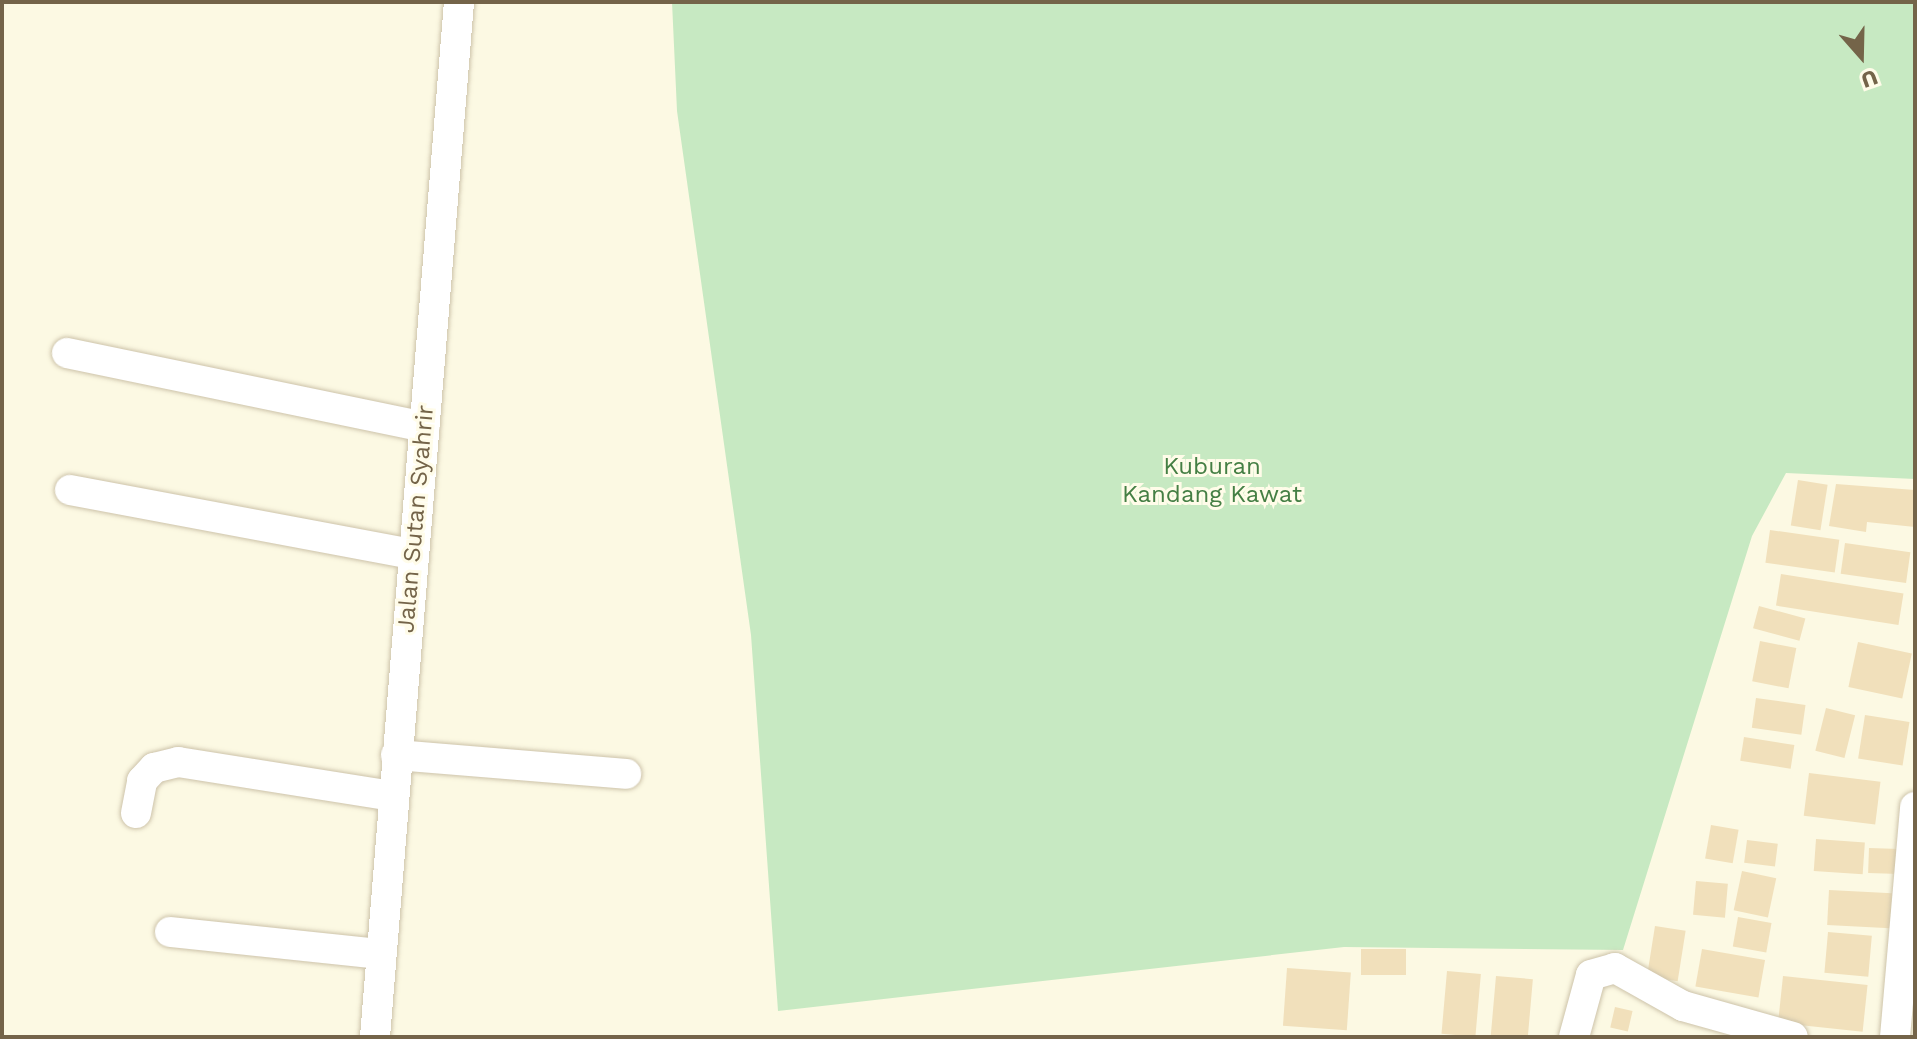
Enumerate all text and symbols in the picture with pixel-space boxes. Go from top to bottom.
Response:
north arrow [1821,16,1901,96]
text: U [1858,65,1881,93]
street label: Jalan Sutan Syahrir [392,404,440,634]
park label: Kuburan Kandang Kawat [1122,453,1302,509]

